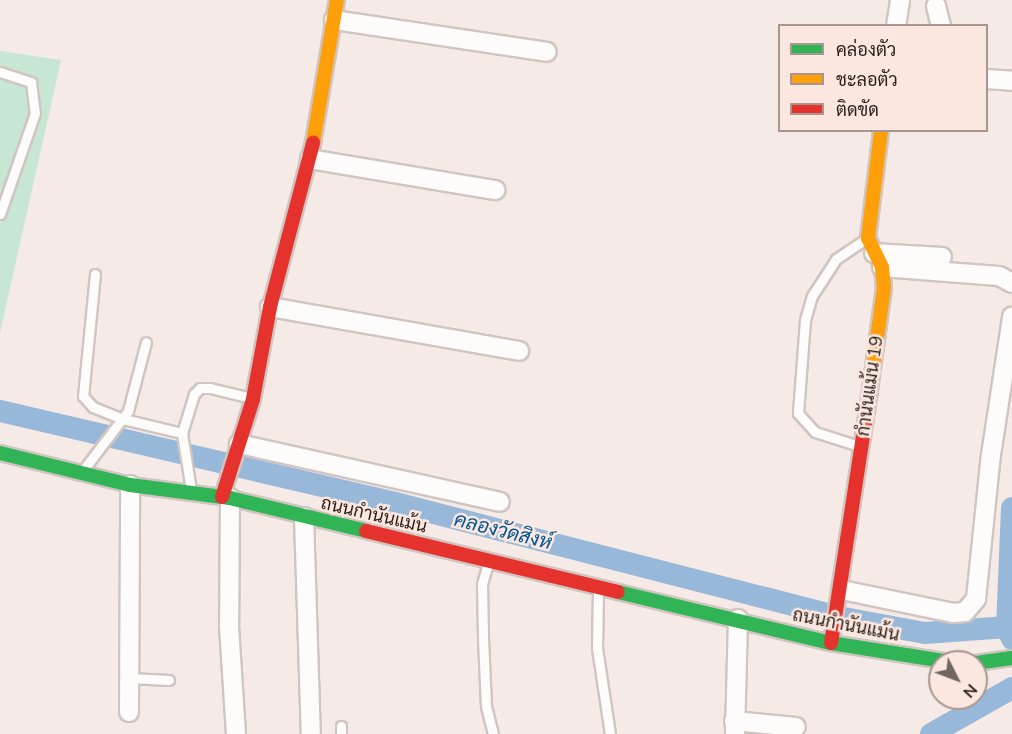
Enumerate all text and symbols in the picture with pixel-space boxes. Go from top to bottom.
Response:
legend [778,24,988,132]
text: คล่องตัว [836,38,896,62]
text: ชะลอตัว [836,68,898,92]
text: ติดขัด [836,98,879,122]
street label: กำนันแม้น 19 [852,334,888,438]
street label: ถนนกำนันแม้น [319,492,429,538]
water label: คลองวัดสิงห์ [452,507,554,555]
street label: ถนนกำนันแม้น [791,604,901,646]
north arrow [928,650,988,710]
text: N [958,679,982,703]

